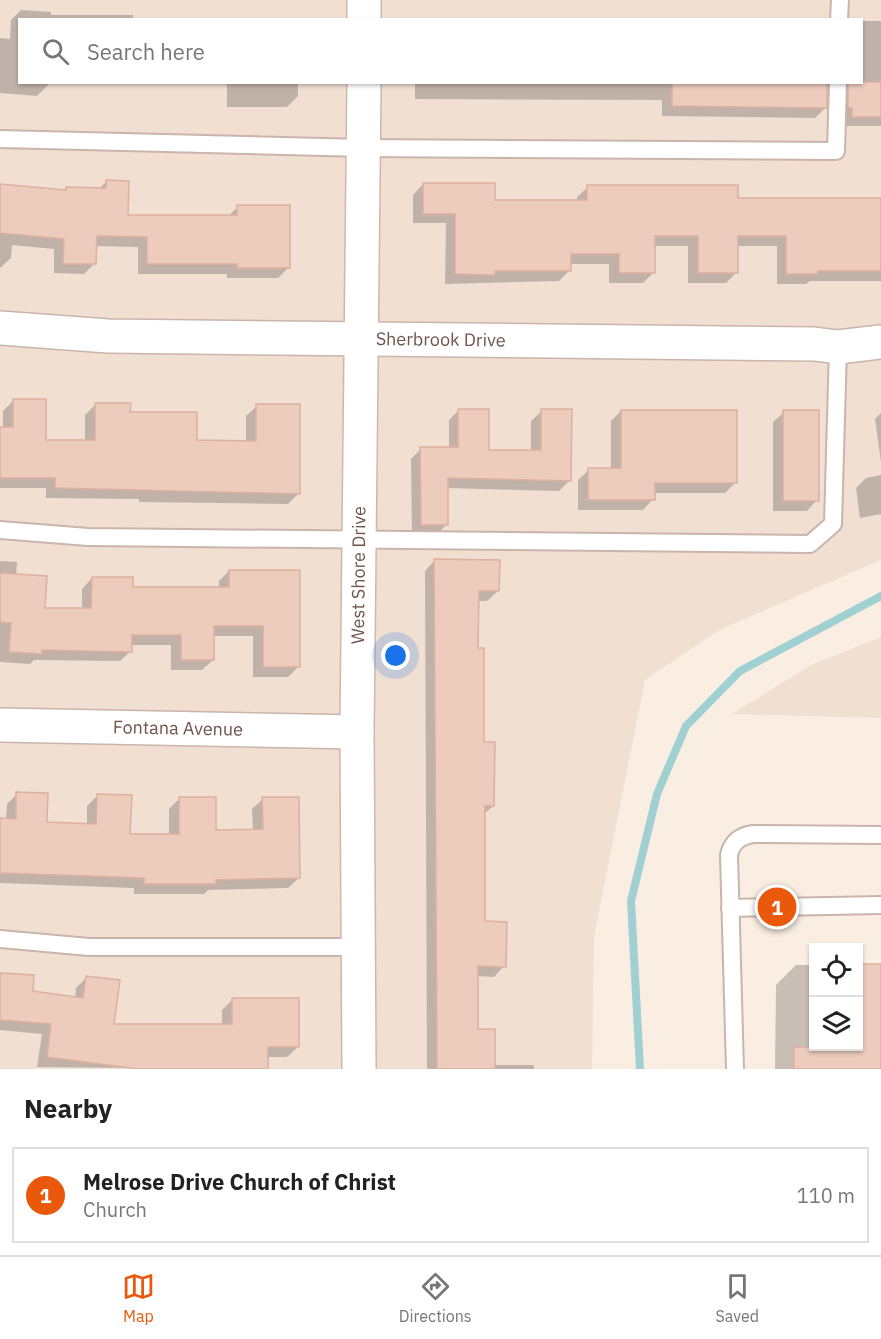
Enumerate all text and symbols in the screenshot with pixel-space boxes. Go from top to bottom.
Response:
search box [18,18,863,84]
icon: search [39,35,72,68]
text: Search here [87,37,205,66]
street label: Sherbrook Drive [376,327,506,352]
street label: West Shore Drive [346,506,370,644]
your location [381,641,410,670]
street label: Fontana Avenue [113,715,243,741]
pin: 1 [758,884,796,930]
map controls [809,943,863,1051]
button: locate [809,943,863,997]
button: layers [809,997,863,1051]
text: Nearby [24,1091,112,1125]
text: Melrose Drive Church of Christ [83,1167,396,1196]
text: 1 [40,1182,52,1209]
text: 110 m [797,1182,855,1209]
text: Church [83,1196,147,1223]
tab: Map [122,1270,155,1326]
tab: Directions [399,1270,472,1326]
tab: Saved [716,1270,759,1326]

